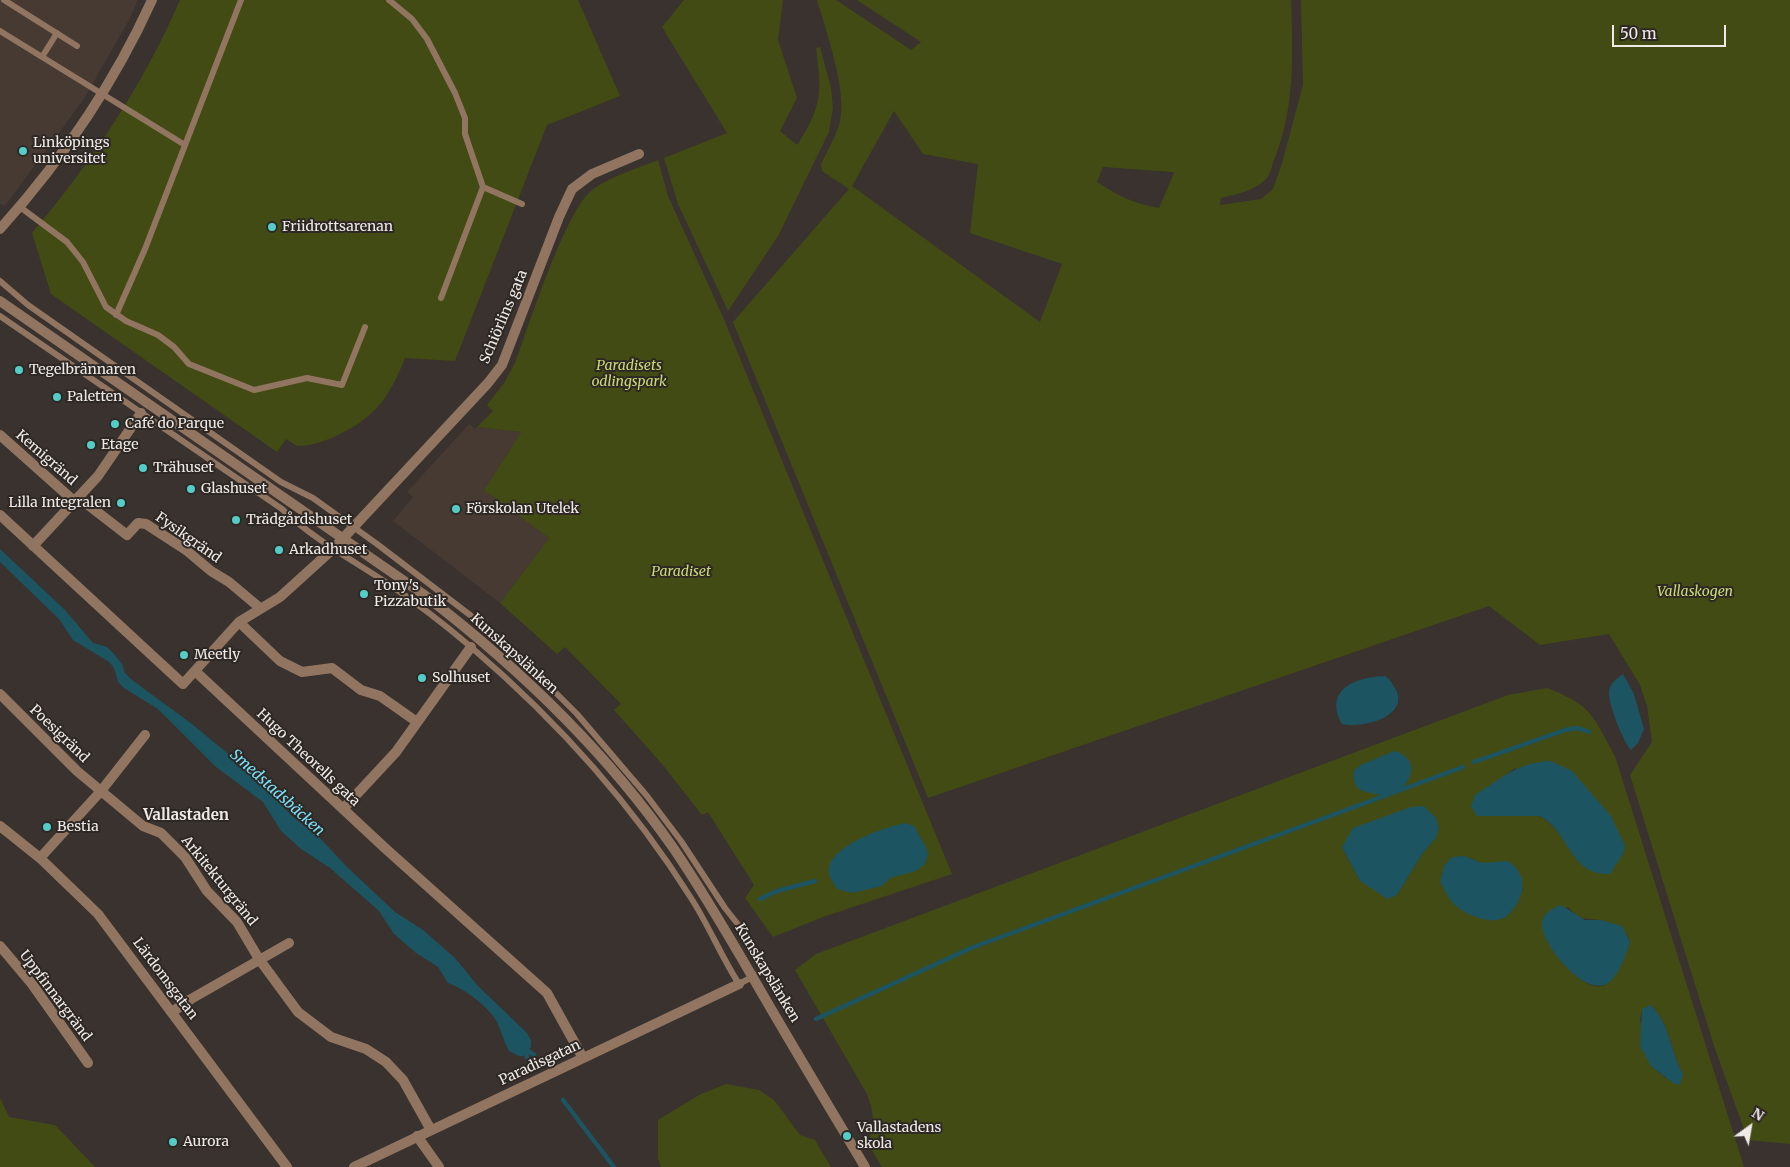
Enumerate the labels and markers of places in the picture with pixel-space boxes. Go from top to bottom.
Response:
place label: Linköpings universitet [33,135,110,168]
marker: Linköpings universitet [17,145,29,157]
place label: Friidrottsarenan [282,219,393,235]
marker: Friidrottsarenan [266,221,278,233]
place label: Tegelbrännaren [29,362,136,378]
marker: Tegelbrännaren [13,364,25,376]
place label: Paletten [67,389,122,405]
marker: Paletten [51,391,63,403]
place label: Café do Parque [125,416,224,432]
marker: Café do Parque [109,418,121,430]
place label: Etage [101,437,138,453]
marker: Etage [85,439,97,451]
place label: Trähuset [153,460,214,476]
marker: Trähuset [137,462,149,474]
place label: Glashuset [201,481,267,497]
marker: Glashuset [185,483,197,495]
place label: Lilla Integralen [9,495,111,511]
marker: Lilla Integralen [115,497,127,509]
place label: Förskolan Utelek [466,501,579,517]
marker: Förskolan Utelek [450,503,462,515]
place label: Trädgårdshuset [246,512,352,528]
marker: Trädgårdshuset [230,514,242,526]
place label: Arkadhuset [289,542,367,558]
marker: Arkadhuset [273,544,285,556]
place label: Tony's Pizzabutik [374,578,446,610]
marker: Tony's Pizzabutik [358,588,370,600]
place label: Meetly [194,647,240,663]
marker: Meetly [178,649,190,661]
place label: Solhuset [432,670,490,686]
marker: Solhuset [416,672,428,684]
place label: Bestia [57,819,99,835]
marker: Bestia [41,821,53,833]
place label: Vallastadens skola [857,1120,941,1152]
marker: Vallastadens skola [841,1130,853,1142]
place label: Aurora [183,1134,229,1150]
marker: Aurora [167,1136,179,1148]

